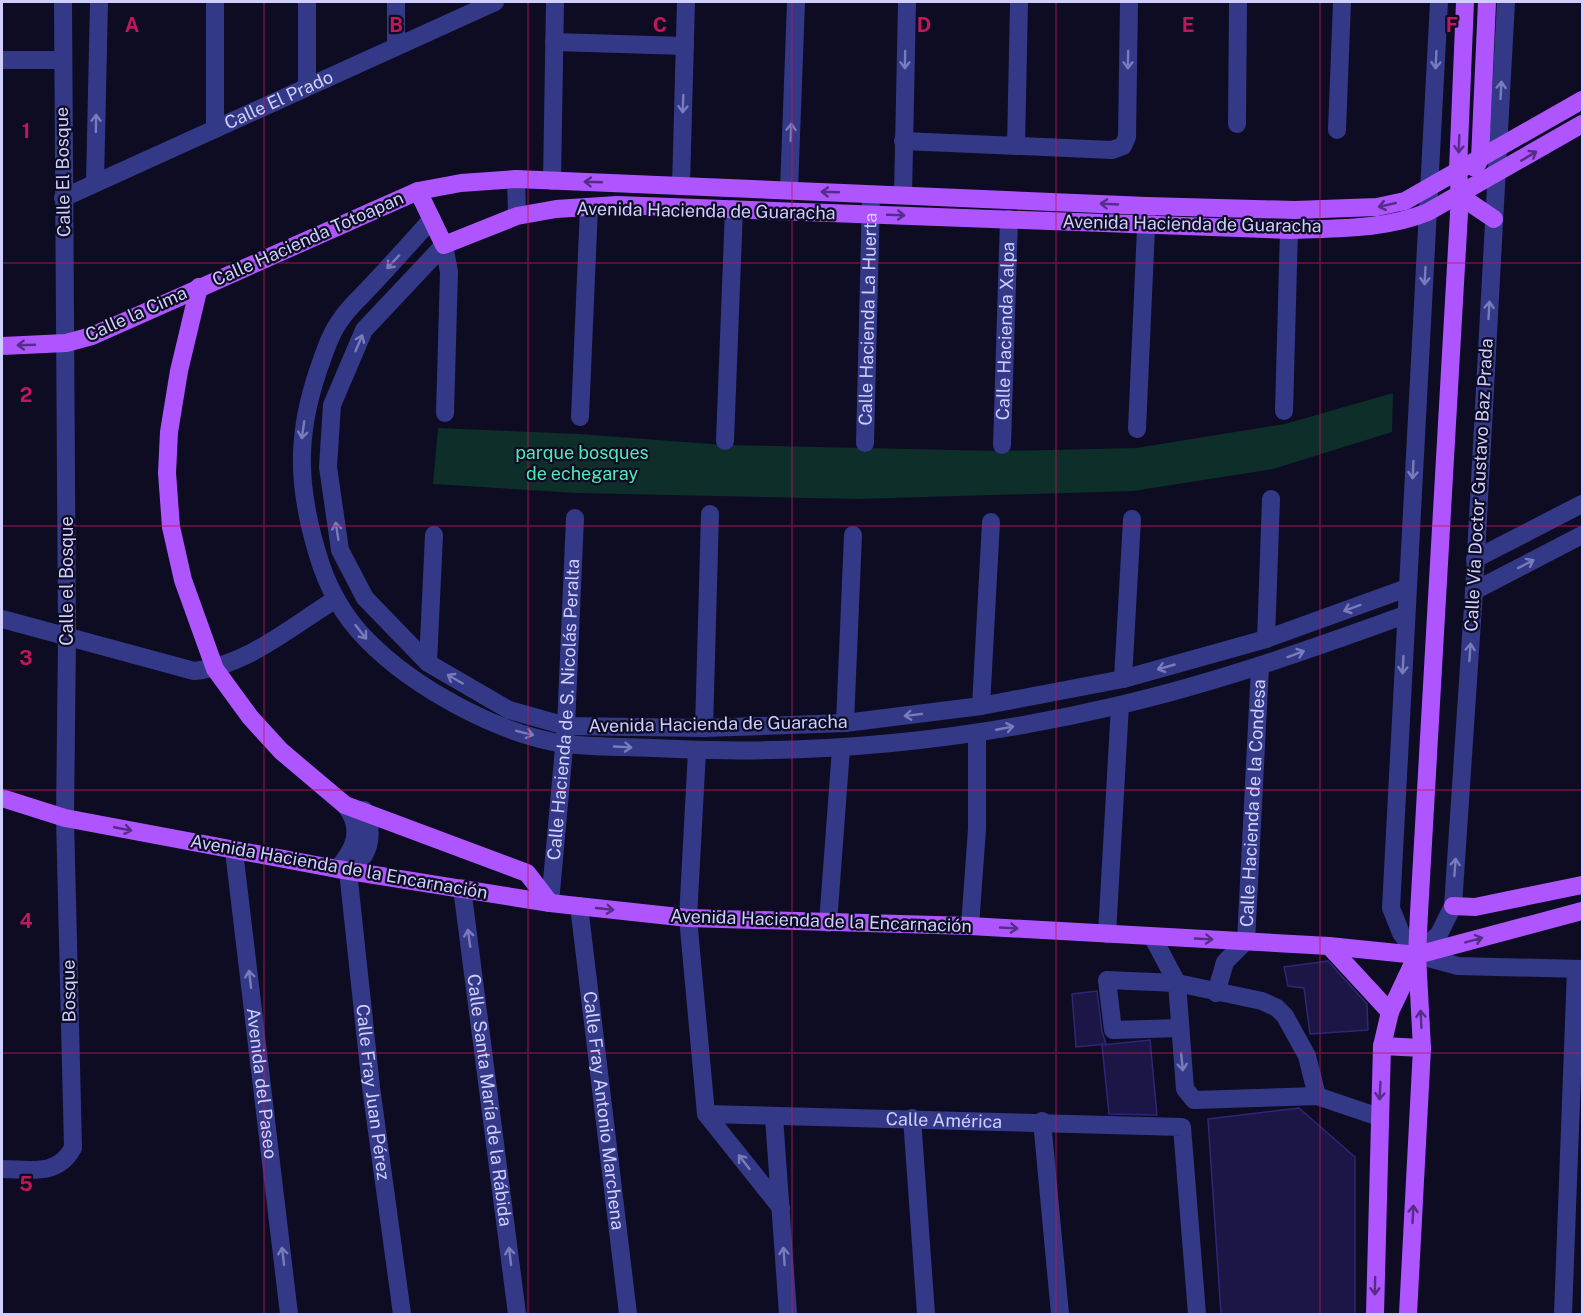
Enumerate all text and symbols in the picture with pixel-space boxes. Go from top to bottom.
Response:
text: A [125,13,139,37]
text: B [389,13,403,37]
text: C [653,13,667,37]
text: D [917,13,931,37]
text: E [1182,13,1194,37]
text: F [1446,13,1458,37]
one-way arrow [900,49,911,69]
one-way arrow [1122,49,1134,69]
one-way arrow [1430,49,1441,69]
street label: Calle El Prado [221,66,336,133]
one-way arrow [1496,81,1507,101]
one-way arrow [678,94,689,114]
street label: Calle El Bosque [51,107,74,237]
one-way arrow [90,114,102,134]
text: 1 [22,119,30,143]
one-way arrow [786,123,797,143]
one-way arrow [1454,133,1465,153]
one-way arrow [1520,150,1537,162]
one-way arrow [584,177,604,188]
one-way arrow [821,186,841,198]
street label: Calle Hacienda Totoapan [209,187,407,290]
street label: Avenida Hacienda de Guaracha [576,198,836,223]
one-way arrow [1099,199,1119,210]
one-way arrow [1378,200,1398,211]
one-way arrow [885,209,905,220]
street label: Avenida Hacienda de Guaracha [1062,211,1322,236]
street label: Calle Hacienda La Huerta [854,212,881,426]
street label: Calle Hacienda Xalpa [992,241,1018,421]
one-way arrow [385,255,400,270]
one-way arrow [1419,265,1430,285]
street label: Calle la Cima [82,282,190,345]
one-way arrow [1484,301,1495,321]
one-way arrow [354,334,365,352]
street label: Calle Vía Doctor Gustavo Baz Prada [1460,338,1497,632]
one-way arrow [16,339,36,351]
text: 2 [20,383,32,407]
one-way arrow [297,420,308,439]
park label: parque bosques de echegaray [515,442,649,484]
one-way arrow [1408,460,1419,480]
street label: Calle el Bosque [56,516,77,646]
one-way arrow [332,522,343,542]
street label: Calle Hacienda de S. Nicolás Peralta [543,558,583,861]
one-way arrow [1516,558,1534,569]
one-way arrow [1343,603,1361,614]
one-way arrow [354,624,367,640]
one-way arrow [1464,642,1475,662]
text: 3 [19,646,33,670]
one-way arrow [1286,648,1305,659]
one-way arrow [1397,655,1408,674]
one-way arrow [1157,662,1176,673]
one-way arrow [447,673,464,685]
street label: Calle Hacienda de la Condesa [1236,679,1269,928]
one-way arrow [903,709,923,720]
street label: Avenida Hacienda de Guaracha [588,711,848,736]
one-way arrow [995,722,1015,733]
one-way arrow [515,728,534,740]
one-way arrow [612,741,632,752]
one-way arrow [112,824,132,835]
street label: Avenida Hacienda de la Encarnación [189,830,490,903]
one-way arrow [1450,858,1461,878]
one-way arrow [594,904,614,915]
street label: Avenida Hacienda de la Encarnación [670,905,972,936]
text: 4 [19,909,33,933]
one-way arrow [999,923,1019,934]
one-way arrow [463,929,474,948]
one-way arrow [1193,934,1213,945]
one-way arrow [1464,934,1483,946]
street label: Bosque [57,959,80,1023]
one-way arrow [244,970,255,990]
street label: Calle Santa María de la Rábida [463,973,517,1228]
street label: Calle Fray Antonio Marchena [579,990,629,1231]
street label: Calle Fray Juan Pérez [352,1003,395,1181]
street label: Avenida del Paseo [243,1007,281,1160]
one-way arrow [1415,1010,1426,1030]
one-way arrow [1177,1052,1188,1072]
one-way arrow [1374,1080,1385,1100]
street label: Calle América [885,1108,1003,1132]
one-way arrow [738,1154,751,1170]
text: 5 [19,1172,33,1196]
one-way arrow [1408,1205,1419,1225]
one-way arrow [277,1247,288,1267]
one-way arrow [504,1247,515,1267]
one-way arrow [778,1247,789,1267]
one-way arrow [1369,1275,1381,1295]

